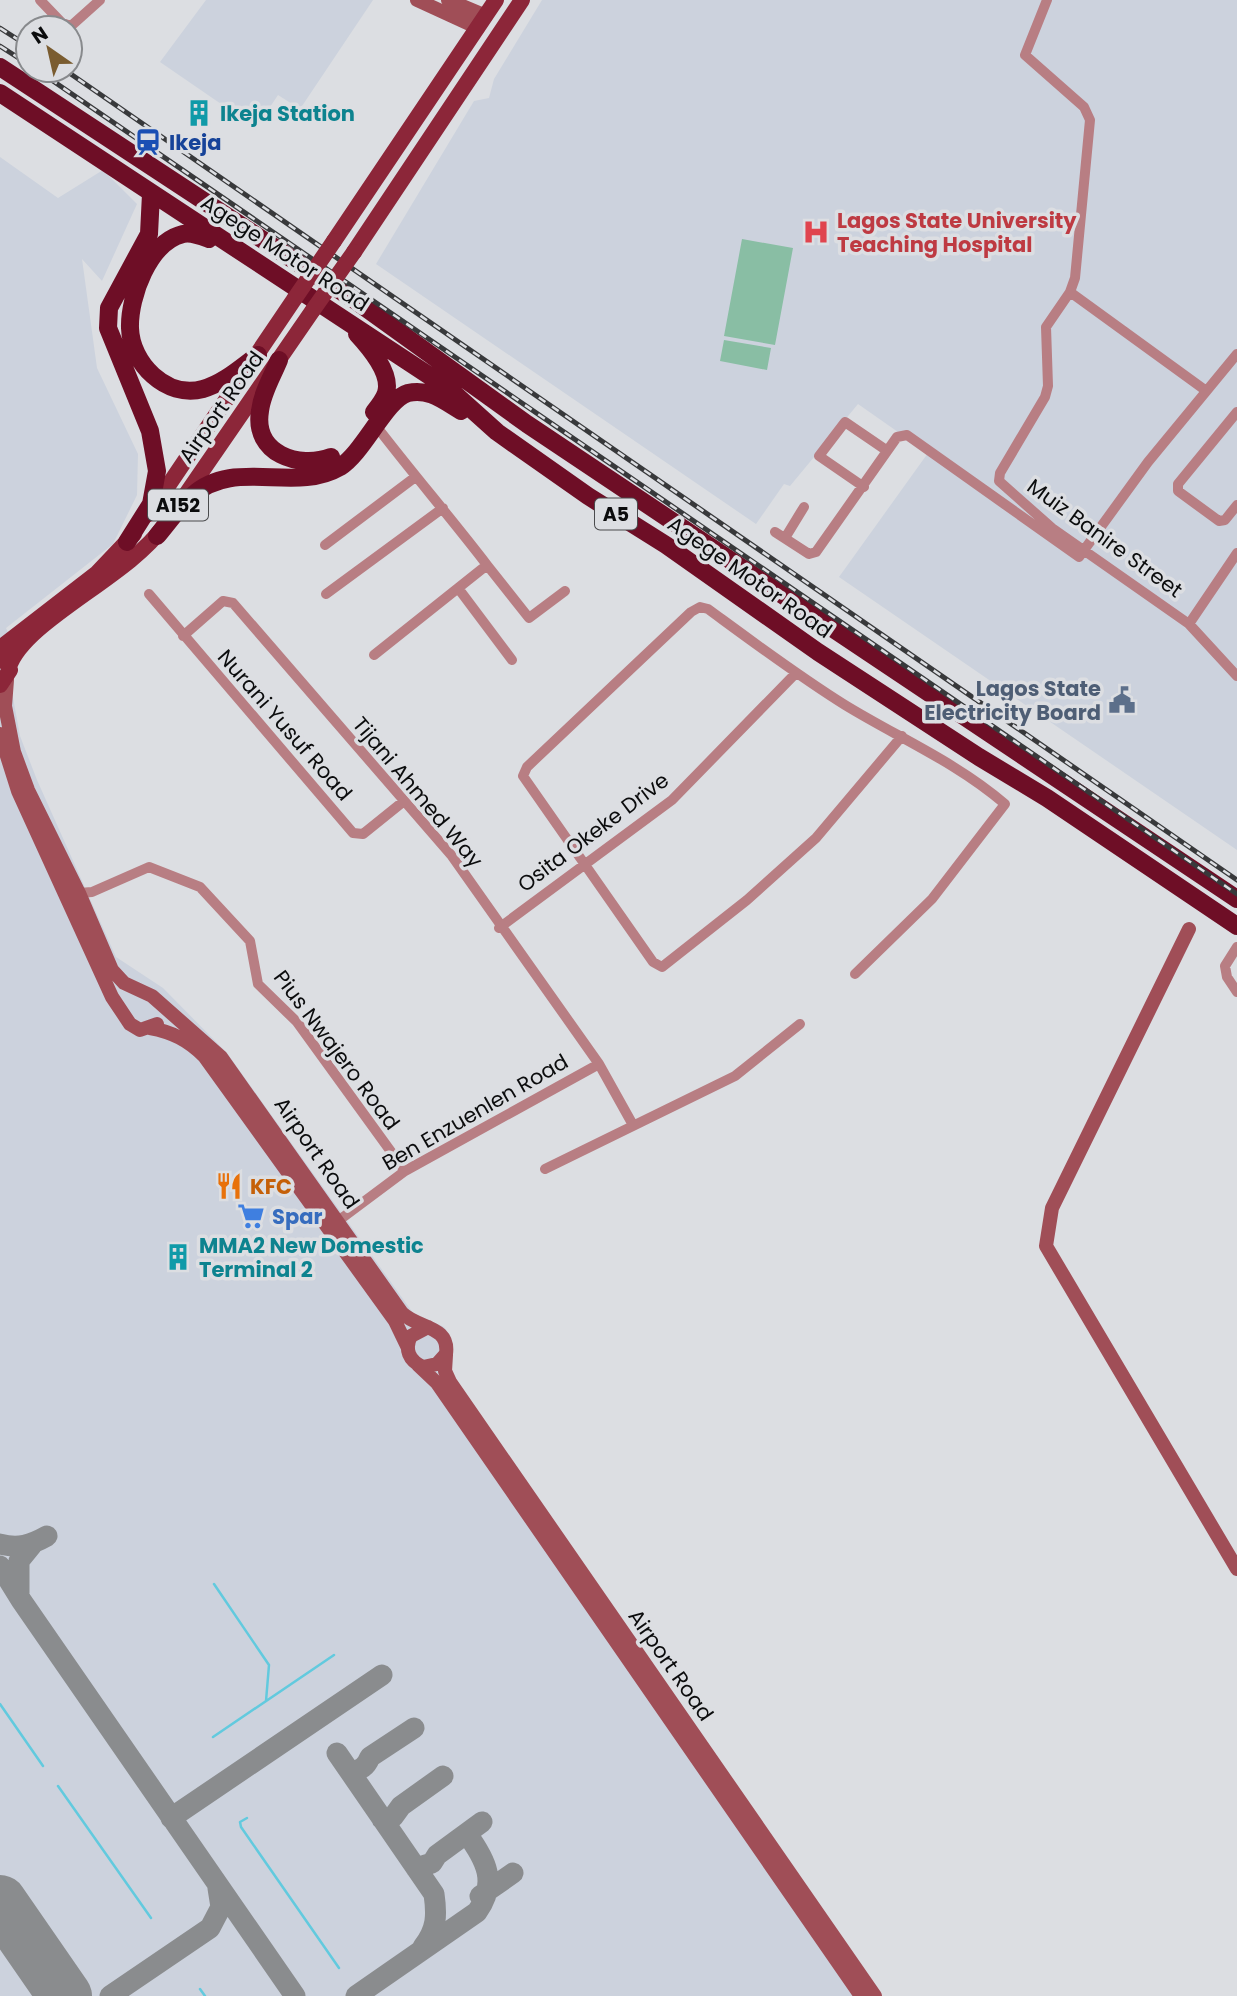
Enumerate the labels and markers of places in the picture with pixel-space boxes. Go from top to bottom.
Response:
building icon: Ikeja Station [184,98,214,128]
place label: Ikeja Station [220,99,355,128]
station icon: Ikeja [133,127,163,157]
place label: Ikeja [169,128,222,157]
place label: Lagos State University Teaching Hospital [837,206,1077,259]
hospital icon: Lagos State University Teaching Hospital [801,217,831,247]
place label: Lagos State Electricity Board [924,674,1101,727]
public building icon: Lagos State Electricity Board [1107,685,1137,715]
restaurant icon: KFC [214,1171,244,1201]
place label: KFC [250,1172,292,1201]
supermarket icon: Spar [236,1201,266,1231]
place label: Spar [272,1202,322,1231]
place label: MMA2 New Domestic Terminal 2 [199,1231,424,1284]
building icon: MMA2 New Domestic Terminal 2 [163,1242,193,1272]

